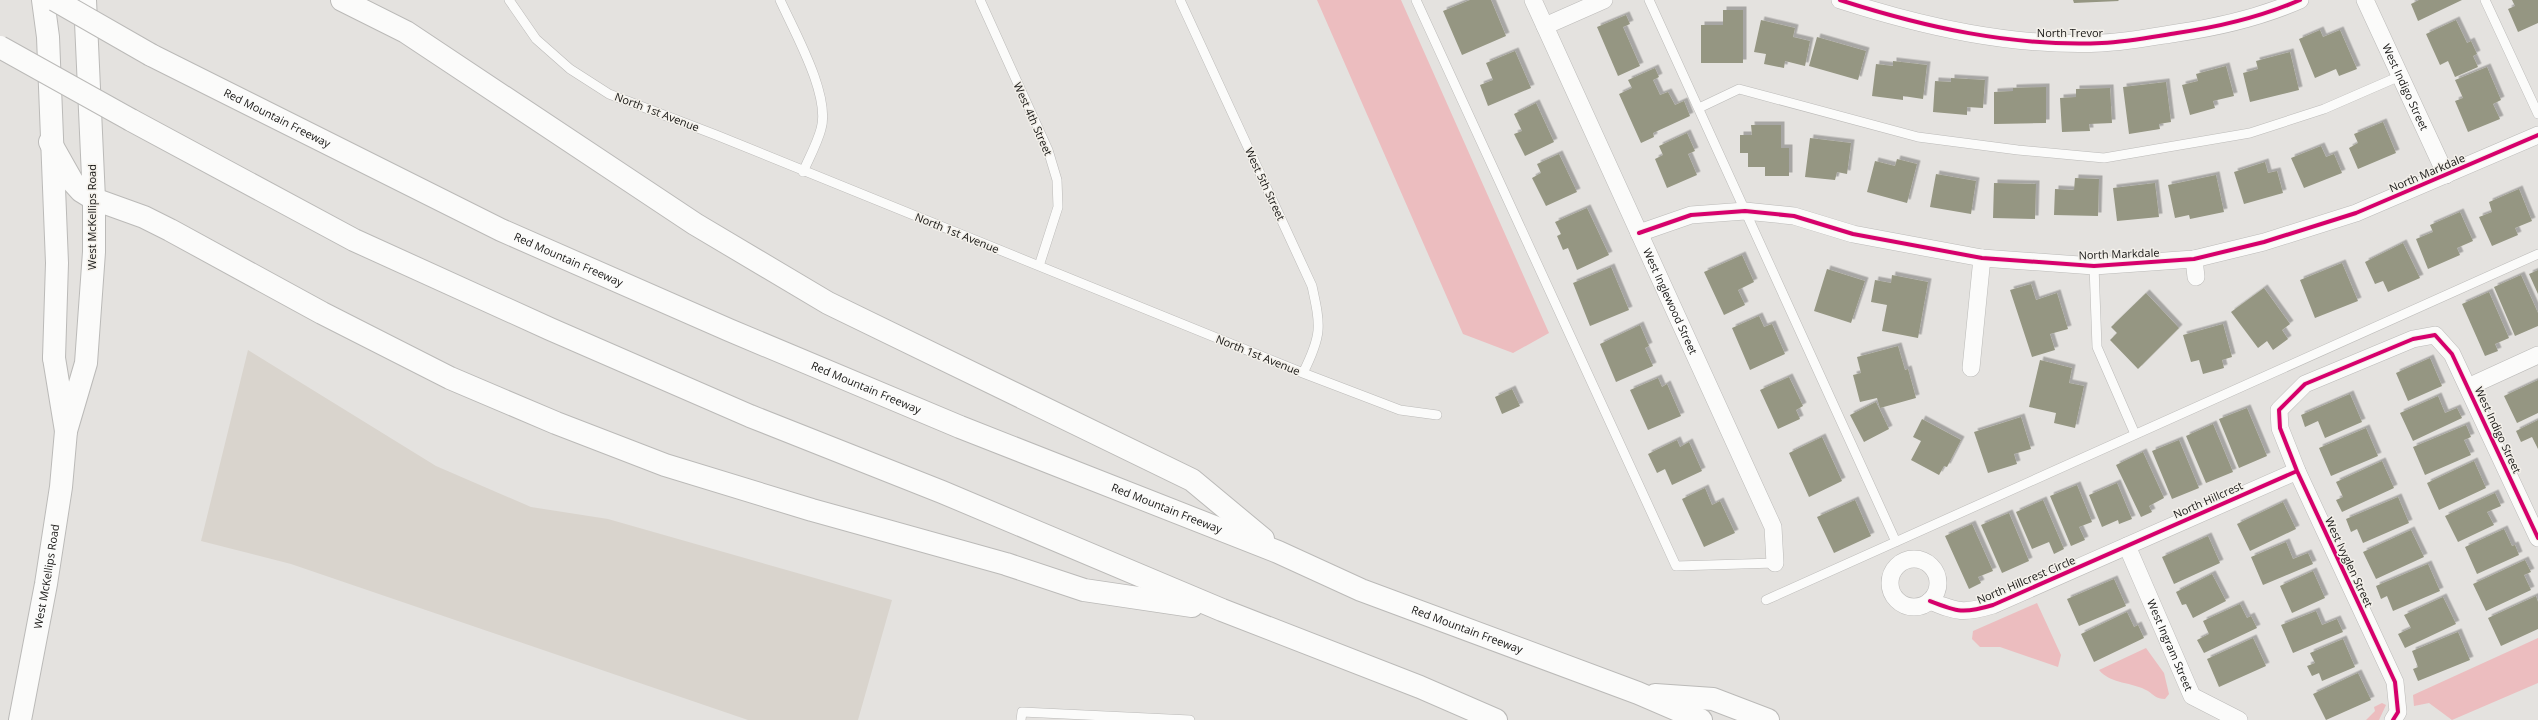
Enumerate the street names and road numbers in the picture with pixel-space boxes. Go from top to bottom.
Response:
street label: North Trevor [2037,25,2104,40]
street label: West Indigo Street [2379,41,2432,133]
street label: West 4th Street [1011,80,1056,158]
street label: Red Mountain Freeway [221,85,334,151]
street label: North 1st Avenue [613,88,702,135]
street label: West 5th Street [1242,145,1289,223]
street label: North Markdale [2387,150,2467,195]
street label: West McKellips Road [84,164,99,270]
street label: North 1st Avenue [913,209,1002,256]
street label: Red Mountain Freeway [512,229,626,290]
street label: West Inglewood Street [1640,245,1701,357]
street label: North Markdale [2078,245,2160,262]
street label: North 1st Avenue [1214,331,1303,378]
street label: Red Mountain Freeway [809,357,924,417]
street label: West Indigo Street [2472,384,2525,476]
street label: North Hillcrest [2171,478,2245,522]
street label: Red Mountain Freeway [1109,479,1225,537]
street label: West Ivyglen Street [2322,514,2377,609]
street label: West McKellips Road [30,523,62,630]
street label: North Hillcrest Circle [1974,552,2077,607]
street label: West Ingram Street [2144,597,2197,693]
street label: Red Mountain Freeway [1409,601,1526,657]

